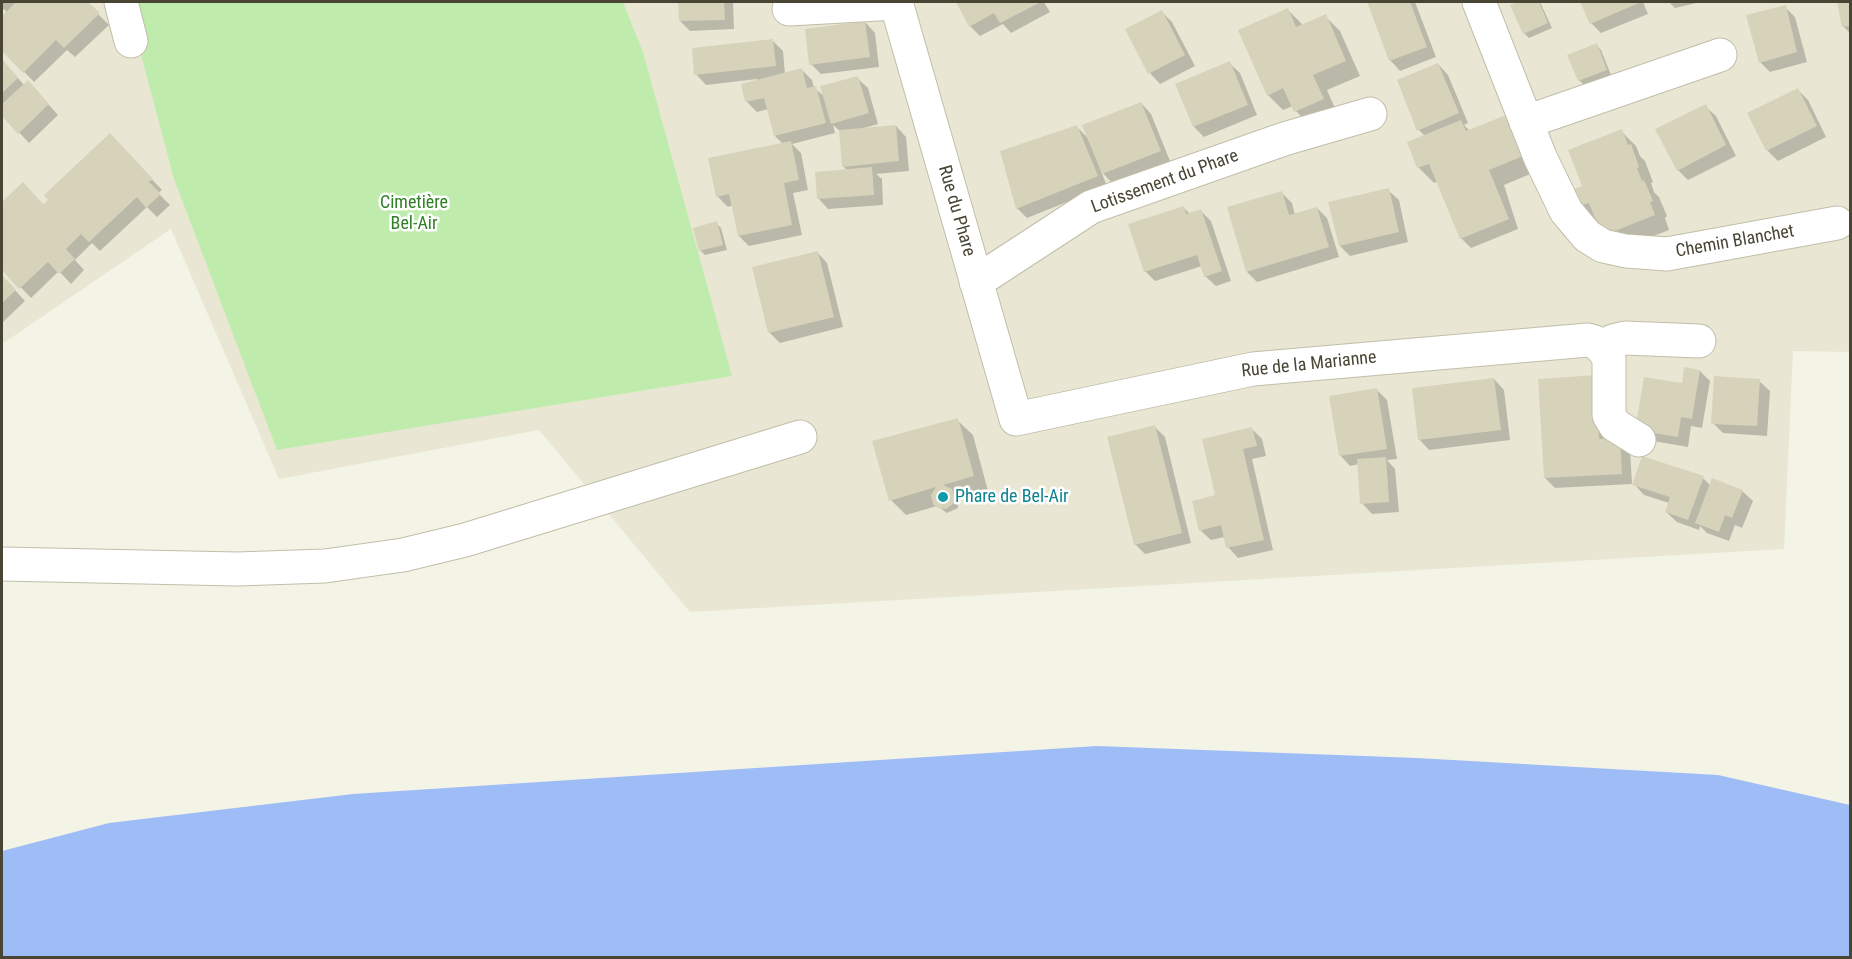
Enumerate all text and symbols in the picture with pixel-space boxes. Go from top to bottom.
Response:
street label: Lotissement du Phare [1089,145,1241,219]
street label: Rue du Phare [933,163,979,259]
park label: Cimetière Bel-Air [380,192,448,234]
street label: Chemin Blanchet [1674,221,1796,263]
street label: Rue de la Marianne [1240,347,1378,383]
place label: Phare de Bel-Air [955,486,1069,508]
marker: Phare de Bel-Air [936,490,950,504]

